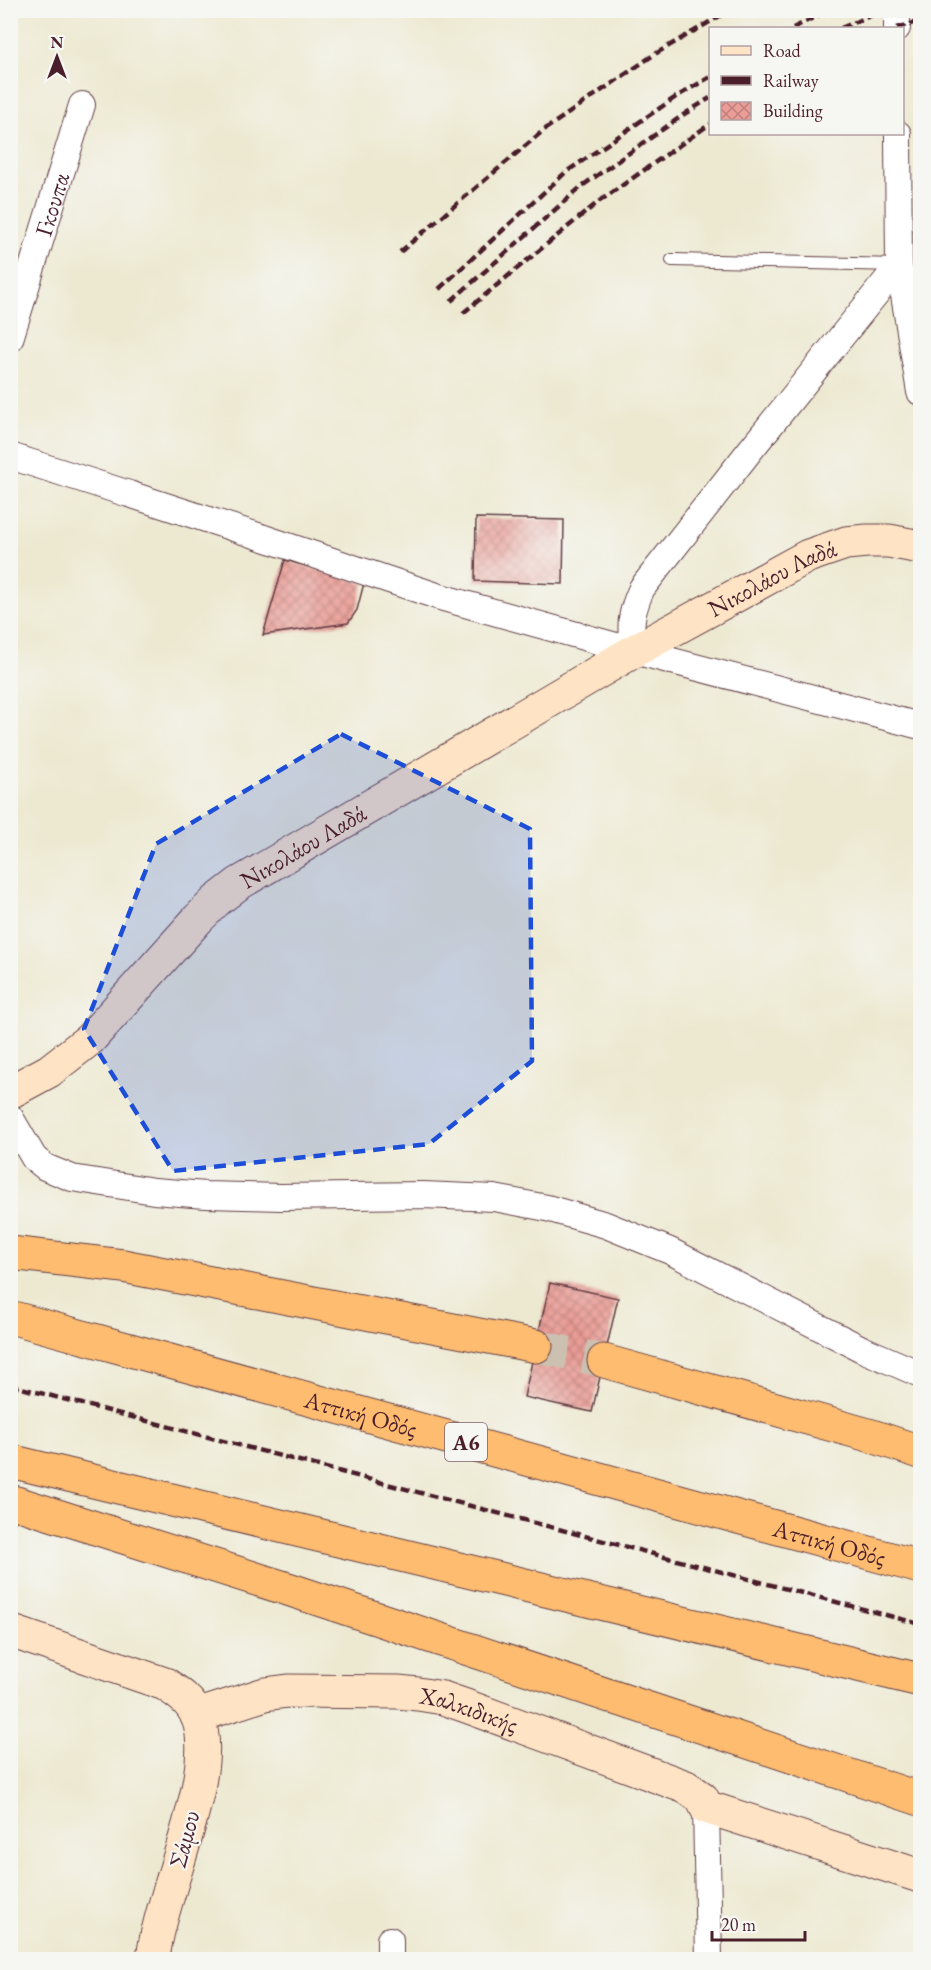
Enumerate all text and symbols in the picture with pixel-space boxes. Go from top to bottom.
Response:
north arrow [27,27,87,87]
legend [709,27,904,135]
text: N [51,32,64,53]
text: Road [763,39,802,62]
text: Railway [763,69,819,92]
text: Building [763,99,823,122]
street label: Γκουπα [27,169,76,240]
street label: Νικολάου Λαδά [702,532,840,623]
street label: Νικολάου Λαδά [234,797,371,895]
street label: Αττική Οδός [300,1383,421,1444]
road number: Α6 [445,1423,487,1461]
street label: Αττική Οδός [769,1512,889,1572]
street label: Χαλκιδικής [417,1679,523,1739]
street label: Σάμου [161,1807,207,1871]
scale bar [712,1904,805,1942]
text: 20 m [721,1913,756,1936]

